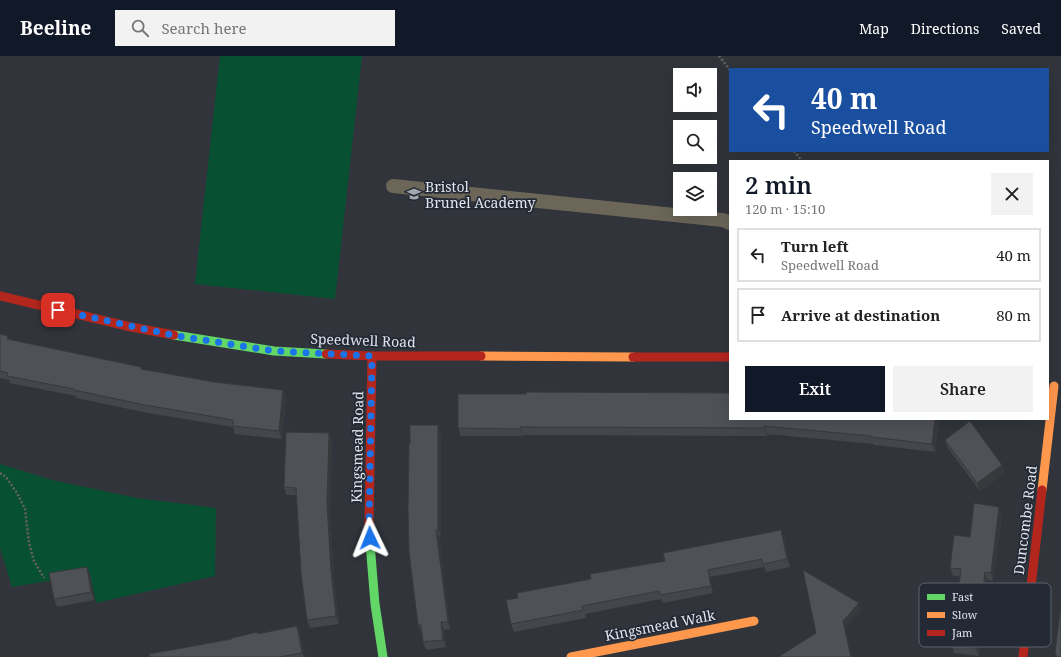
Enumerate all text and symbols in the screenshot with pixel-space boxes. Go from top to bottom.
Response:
search box [115,10,395,46]
text: Beeline [20,15,91,41]
icon: search [129,17,151,39]
text: Search here [161,18,247,38]
text: Map [859,19,889,38]
text: Directions [911,19,979,38]
text: Saved [1001,19,1041,38]
map controls [673,68,717,216]
button: sound [673,68,717,112]
text: 40 m [811,79,878,117]
icon: left [745,84,797,136]
text: Speedwell Road [811,115,947,139]
button: search [673,120,717,164]
text: 2 min [745,168,812,201]
button: layers [673,172,717,216]
button: close [991,173,1033,215]
place label: Bristol Brunel Academy [425,177,536,212]
school or university icon: Bristol Brunel Academy [406,186,422,202]
text: 120 m · 15:10 [745,200,825,218]
text: Turn left [781,236,849,256]
icon: left [747,244,769,266]
text: 40 m [996,245,1031,265]
text: Speedwell Road [781,256,879,274]
pin [41,293,75,327]
icon: arrive [47,299,69,321]
icon: arrive [747,304,769,326]
text: Arrive at destination [781,305,940,325]
text: 80 m [996,305,1031,325]
street label: Speedwell Road [310,329,416,351]
button: Exit [745,366,885,412]
button: Share [893,366,1033,412]
street label: Kingsmead Road [347,391,367,503]
street label: Duncombe Road [1009,464,1041,576]
position arrow [349,517,391,559]
legend [919,583,1051,647]
text: Fast [952,589,973,604]
street label: Kingsmead Walk [603,605,718,645]
text: Slow [952,607,978,622]
text: Jam [951,625,973,640]

